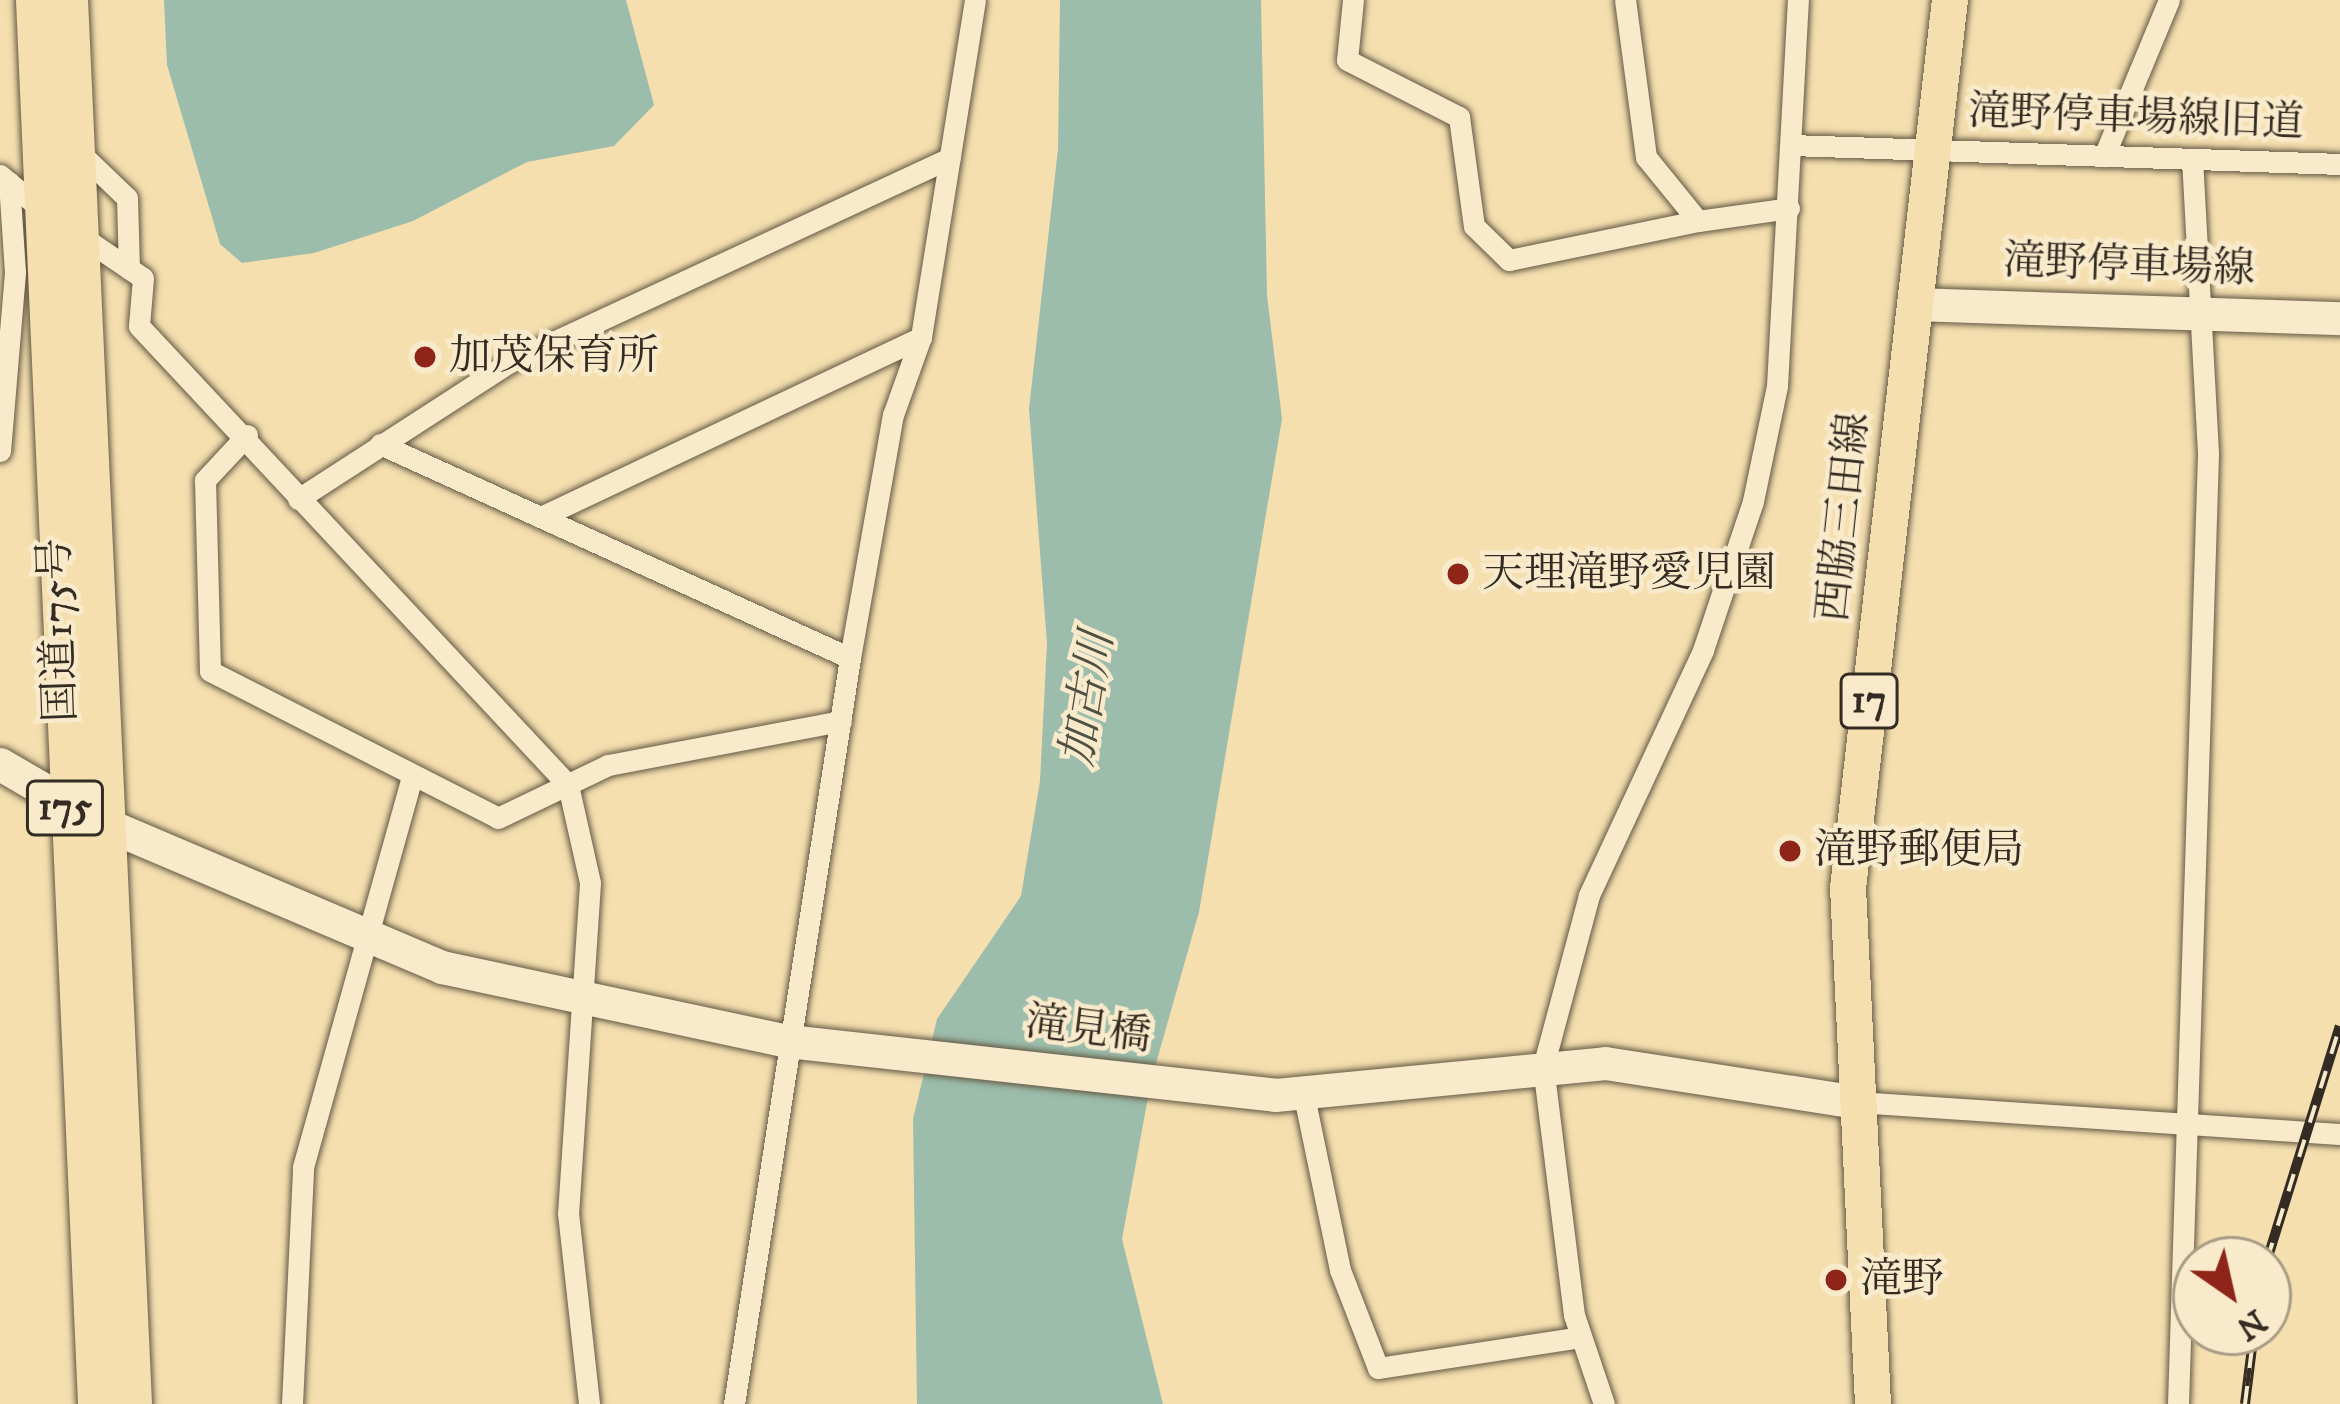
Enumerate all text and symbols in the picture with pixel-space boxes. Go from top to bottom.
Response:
street label: 滝野停車場線旧道 [1967,87,2305,149]
street label: 滝野停車場線 [2002,236,2256,296]
place label: 加茂保育所 [449,332,659,382]
marker: 加茂保育所 [412,344,438,370]
street label: 西脇三田線 [1808,410,1880,624]
street label: 国道175号 [31,537,87,723]
place label: 天理滝野愛児園 [1482,549,1776,599]
marker: 天理滝野愛児園 [1445,561,1471,587]
water label: 加古川 [1052,628,1126,770]
road number: 17 [1839,668,1899,734]
road number: 175 [23,775,107,841]
place label: 滝野郵便局 [1814,826,2024,876]
marker: 滝野郵便局 [1777,838,1803,864]
street label: 滝見橋 [1022,997,1154,1063]
north arrow [2172,1236,2292,1356]
place label: 滝野 [1860,1255,1944,1305]
marker: 滝野 [1823,1267,1849,1293]
text: N [2228,1299,2273,1348]

